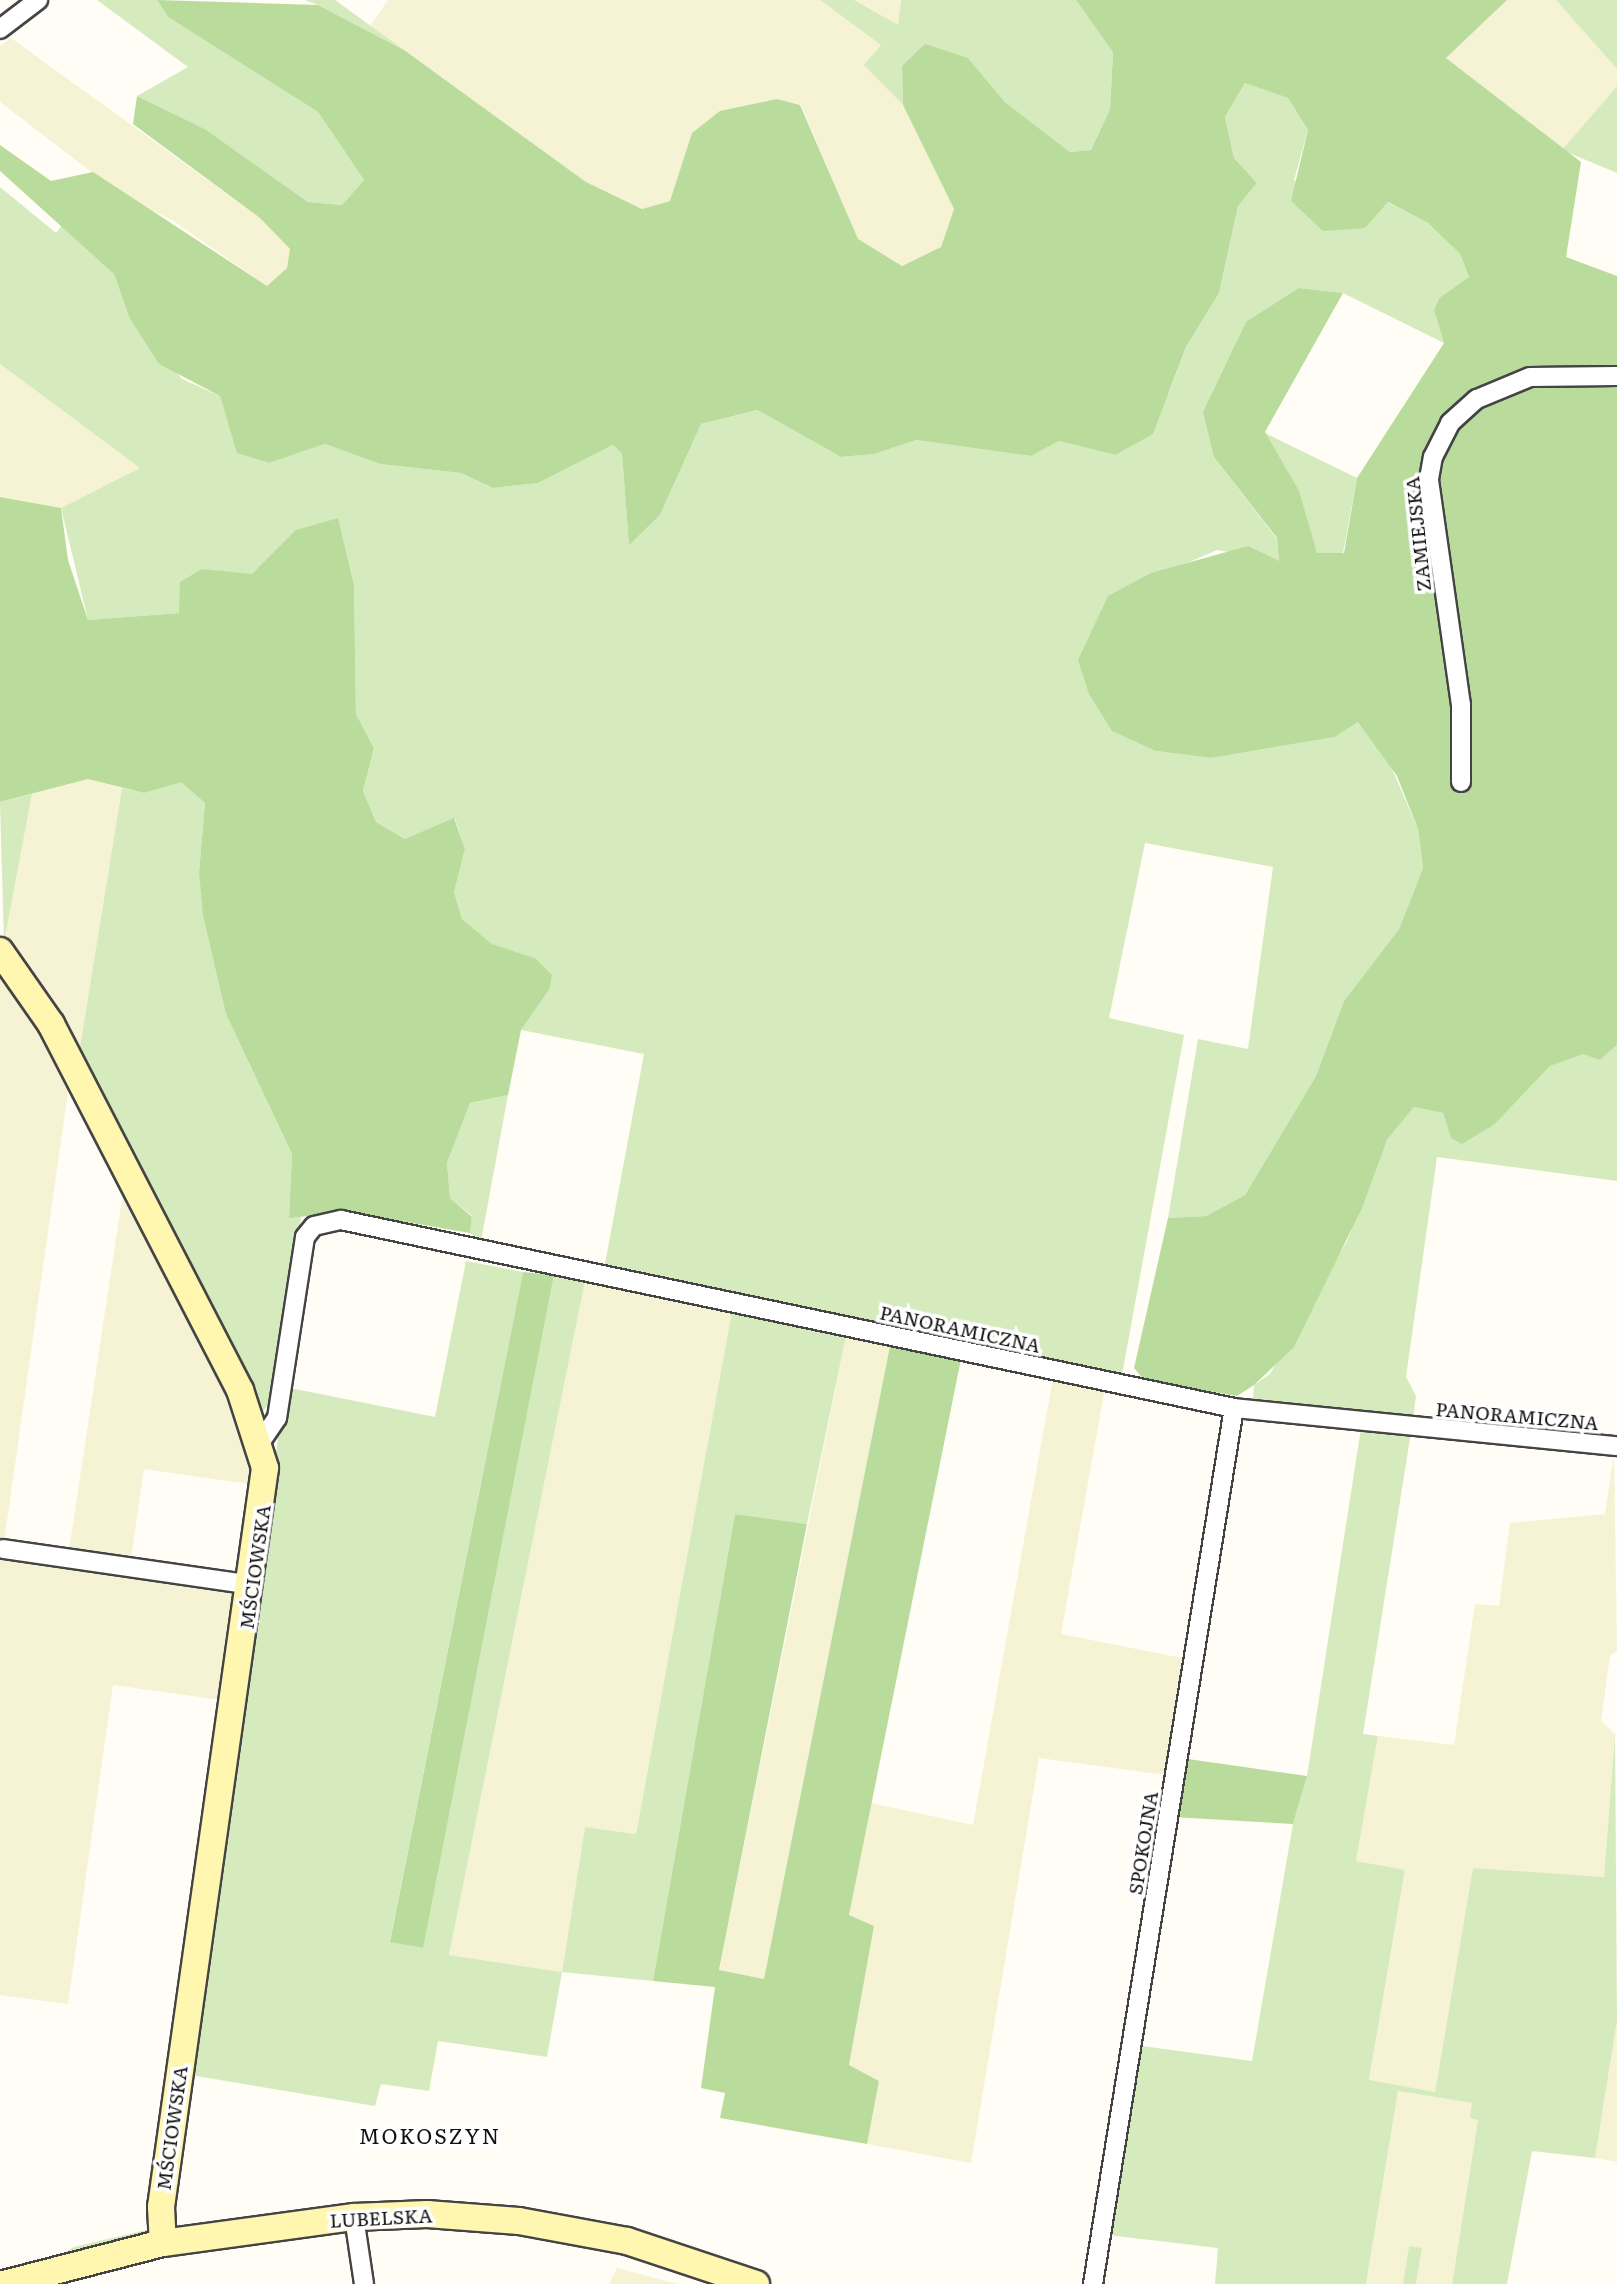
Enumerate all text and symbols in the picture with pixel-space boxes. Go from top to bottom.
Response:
street label: ZAMIEJSKA [1401,476,1435,592]
street label: PANORAMICZNA [878,1301,1042,1357]
street label: PANORAMICZNA [1435,1398,1599,1434]
street label: MŚCIOWSKA [235,1503,275,1631]
street label: SPOKOJNA [1124,1790,1162,1896]
street label: MŚCIOWSKA [152,2064,192,2192]
district label: MOKOSZYN [360,2122,500,2148]
street label: LUBELSKA [329,2204,433,2232]

